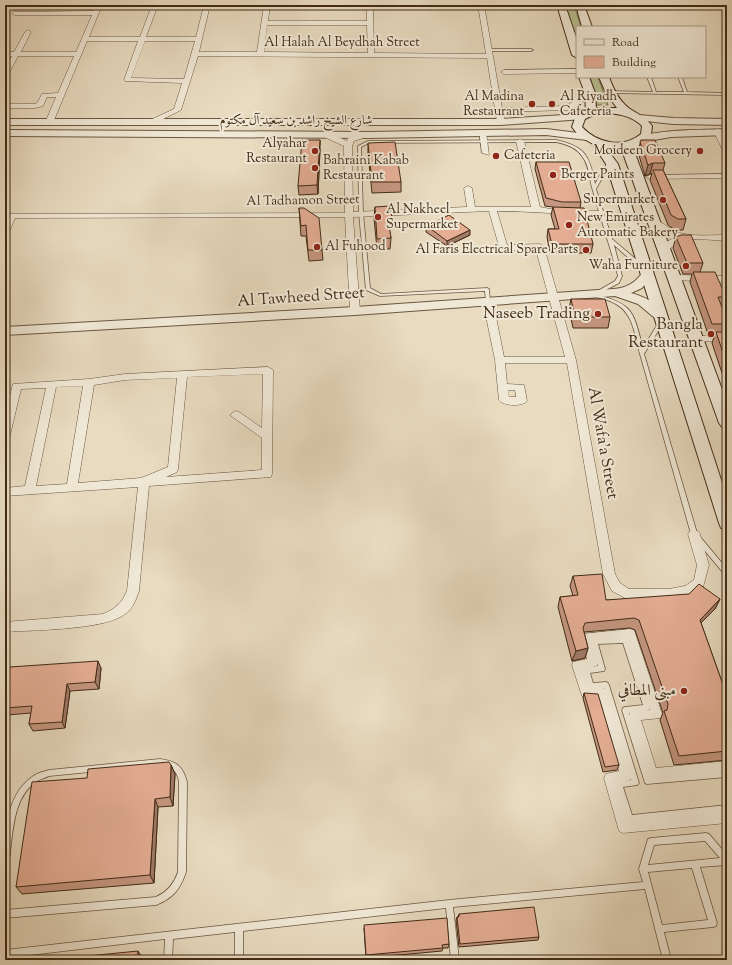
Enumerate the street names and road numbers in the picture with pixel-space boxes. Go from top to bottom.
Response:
street label: Al Halah Al Beydhah Street [264,34,420,52]
street label: شارع الشيخ راشد بن سعيد آل مكتوم [220,112,372,131]
street label: Al Tadhamon Street [246,191,360,211]
street label: Al Tawheed Street [237,282,366,314]
street label: Al Wafa'a Street [581,385,623,501]

